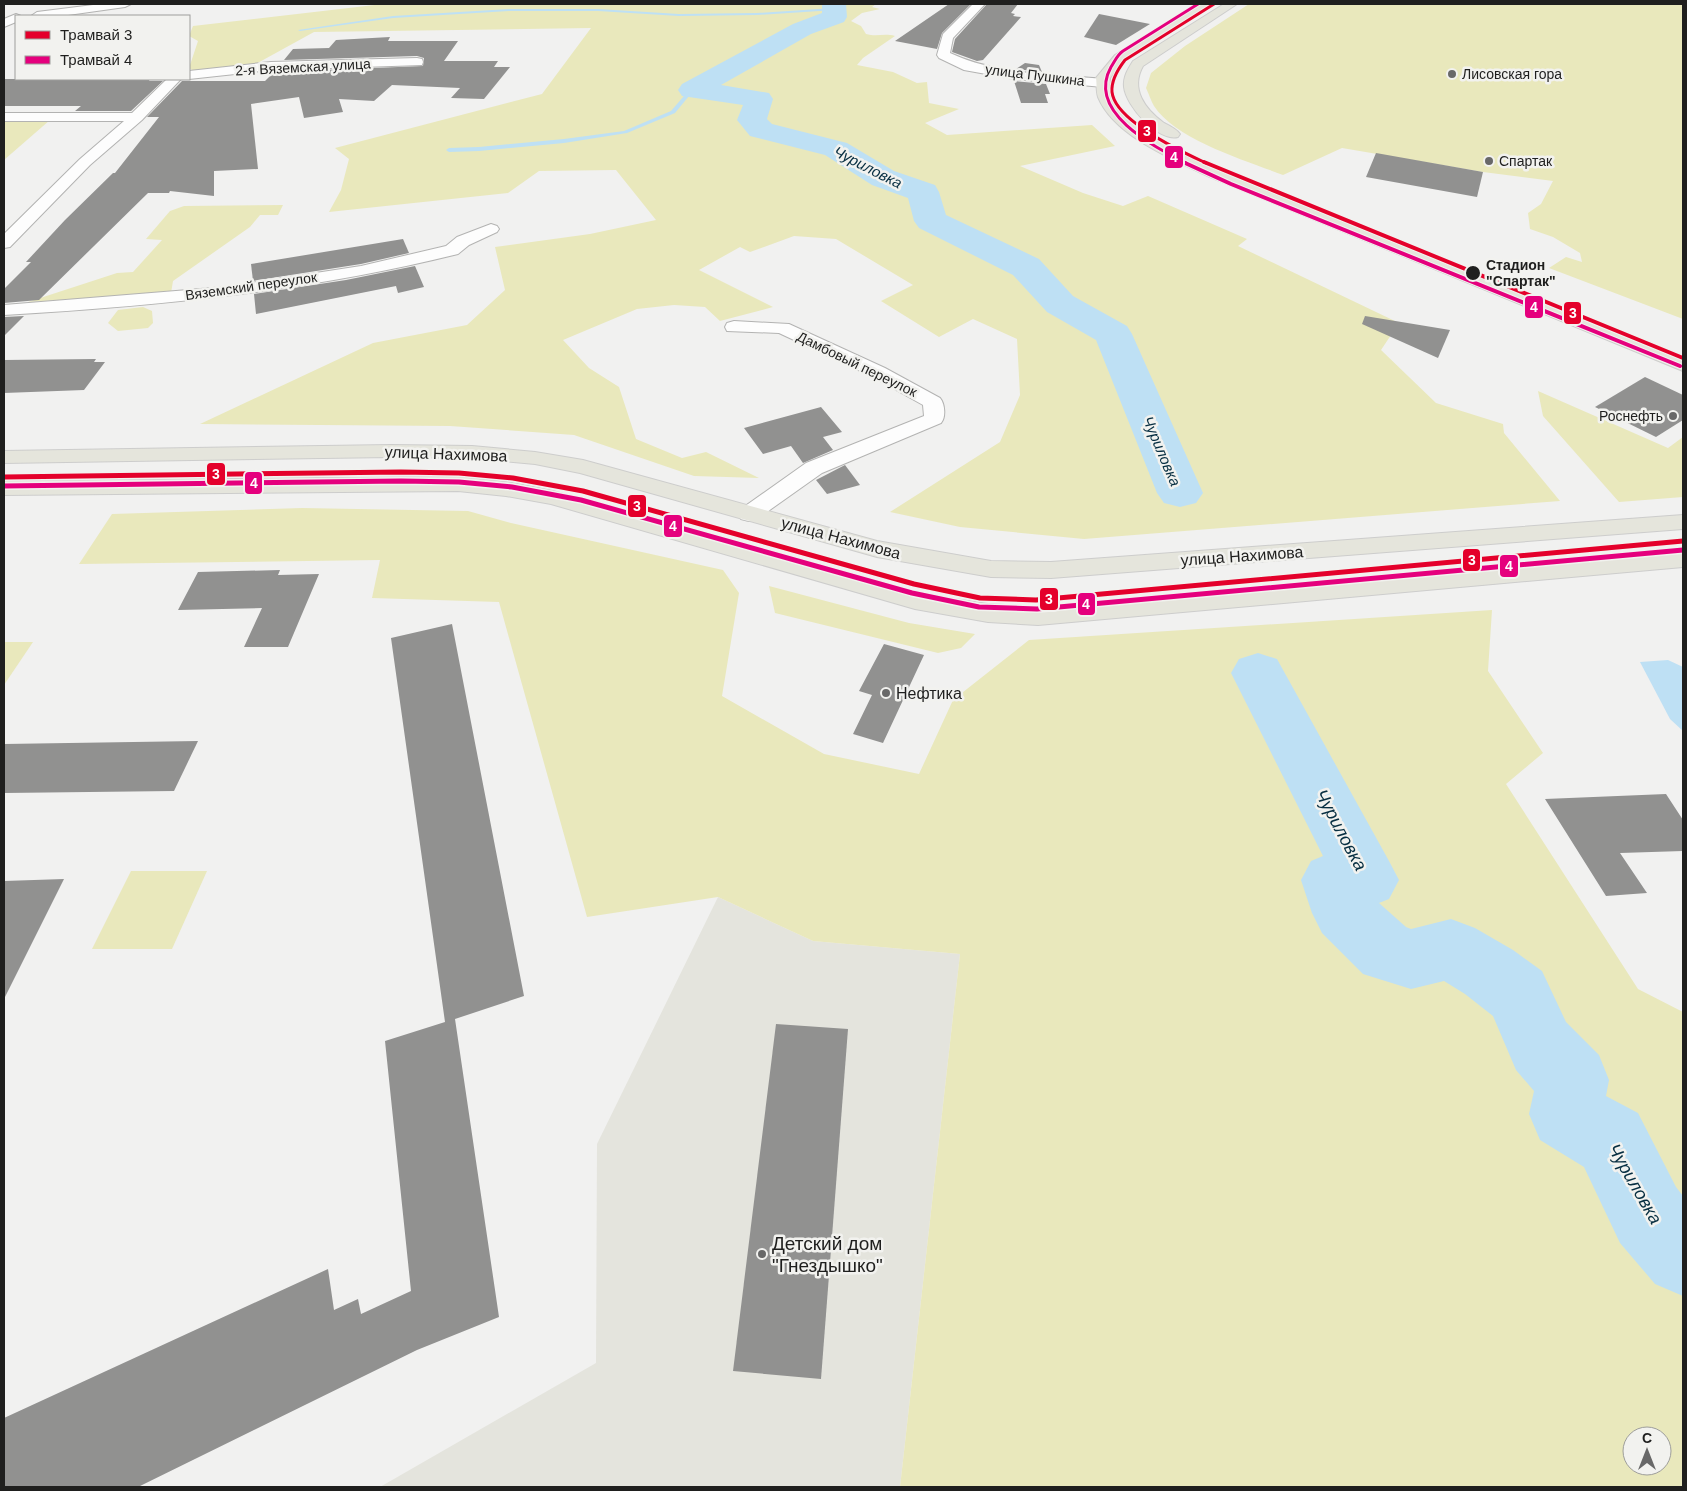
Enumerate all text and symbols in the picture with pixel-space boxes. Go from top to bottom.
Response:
legend [15,15,190,80]
text: Трамвай 3 [60,26,132,43]
text: Трамвай 4 [60,51,132,68]
street label: 2-я Вяземская улица [235,55,371,79]
street label: улица Пушкина [984,61,1086,89]
place label: Лисовская гора [1462,66,1562,82]
marker: Лисовская гора [1446,68,1458,80]
line badge: 3 [1137,119,1157,143]
text: 3 [1143,123,1151,139]
water label: Чуриловка [831,143,905,191]
line badge: 4 [1164,145,1184,169]
text: 4 [1170,149,1178,165]
place label: Спартак [1499,153,1553,169]
marker: Спартак [1483,155,1495,167]
place label: Стадион "Спартак" [1486,257,1556,289]
marker: Стадион "Спартак" [1464,264,1482,282]
street label: Вяземский переулок [184,269,319,303]
line badge: 4 [1524,295,1544,319]
text: 4 [1530,299,1538,315]
line badge: 3 [1563,301,1582,325]
text: 3 [1569,305,1577,321]
street label: Дамбовый переулок [794,328,920,400]
place label: Роснефть [1599,408,1663,424]
marker: Роснефть [1667,410,1679,422]
water label: Чуриловка [1140,413,1184,489]
street label: улица Нахимова [384,443,508,465]
line badge: 3 [206,462,226,486]
text: 3 [212,466,220,482]
line badge: 4 [244,471,263,495]
text: 4 [250,475,258,491]
line badge: 3 [627,494,647,518]
text: 3 [633,498,641,514]
line badge: 4 [663,514,683,538]
street label: улица Нахимова [779,514,903,562]
text: 4 [669,518,677,534]
street label: улица Нахимова [1180,543,1304,569]
line badge: 3 [1462,548,1481,572]
text: 3 [1468,552,1476,568]
line badge: 4 [1499,554,1519,578]
text: 4 [1505,558,1513,574]
line badge: 3 [1039,587,1059,611]
text: 3 [1045,591,1053,607]
line badge: 4 [1077,592,1096,616]
text: 4 [1082,596,1090,612]
place label: Нефтика [896,685,962,702]
marker: Нефтика [880,687,892,699]
water label: Чуриловка [1311,786,1371,874]
water label: Чуриловка [1604,1140,1666,1228]
place label: Детский дом "Гнездышко" [772,1233,883,1276]
marker: Детский дом "Гнездышко" [756,1248,768,1260]
north arrow [1622,1426,1672,1476]
text: С [1642,1430,1652,1446]

